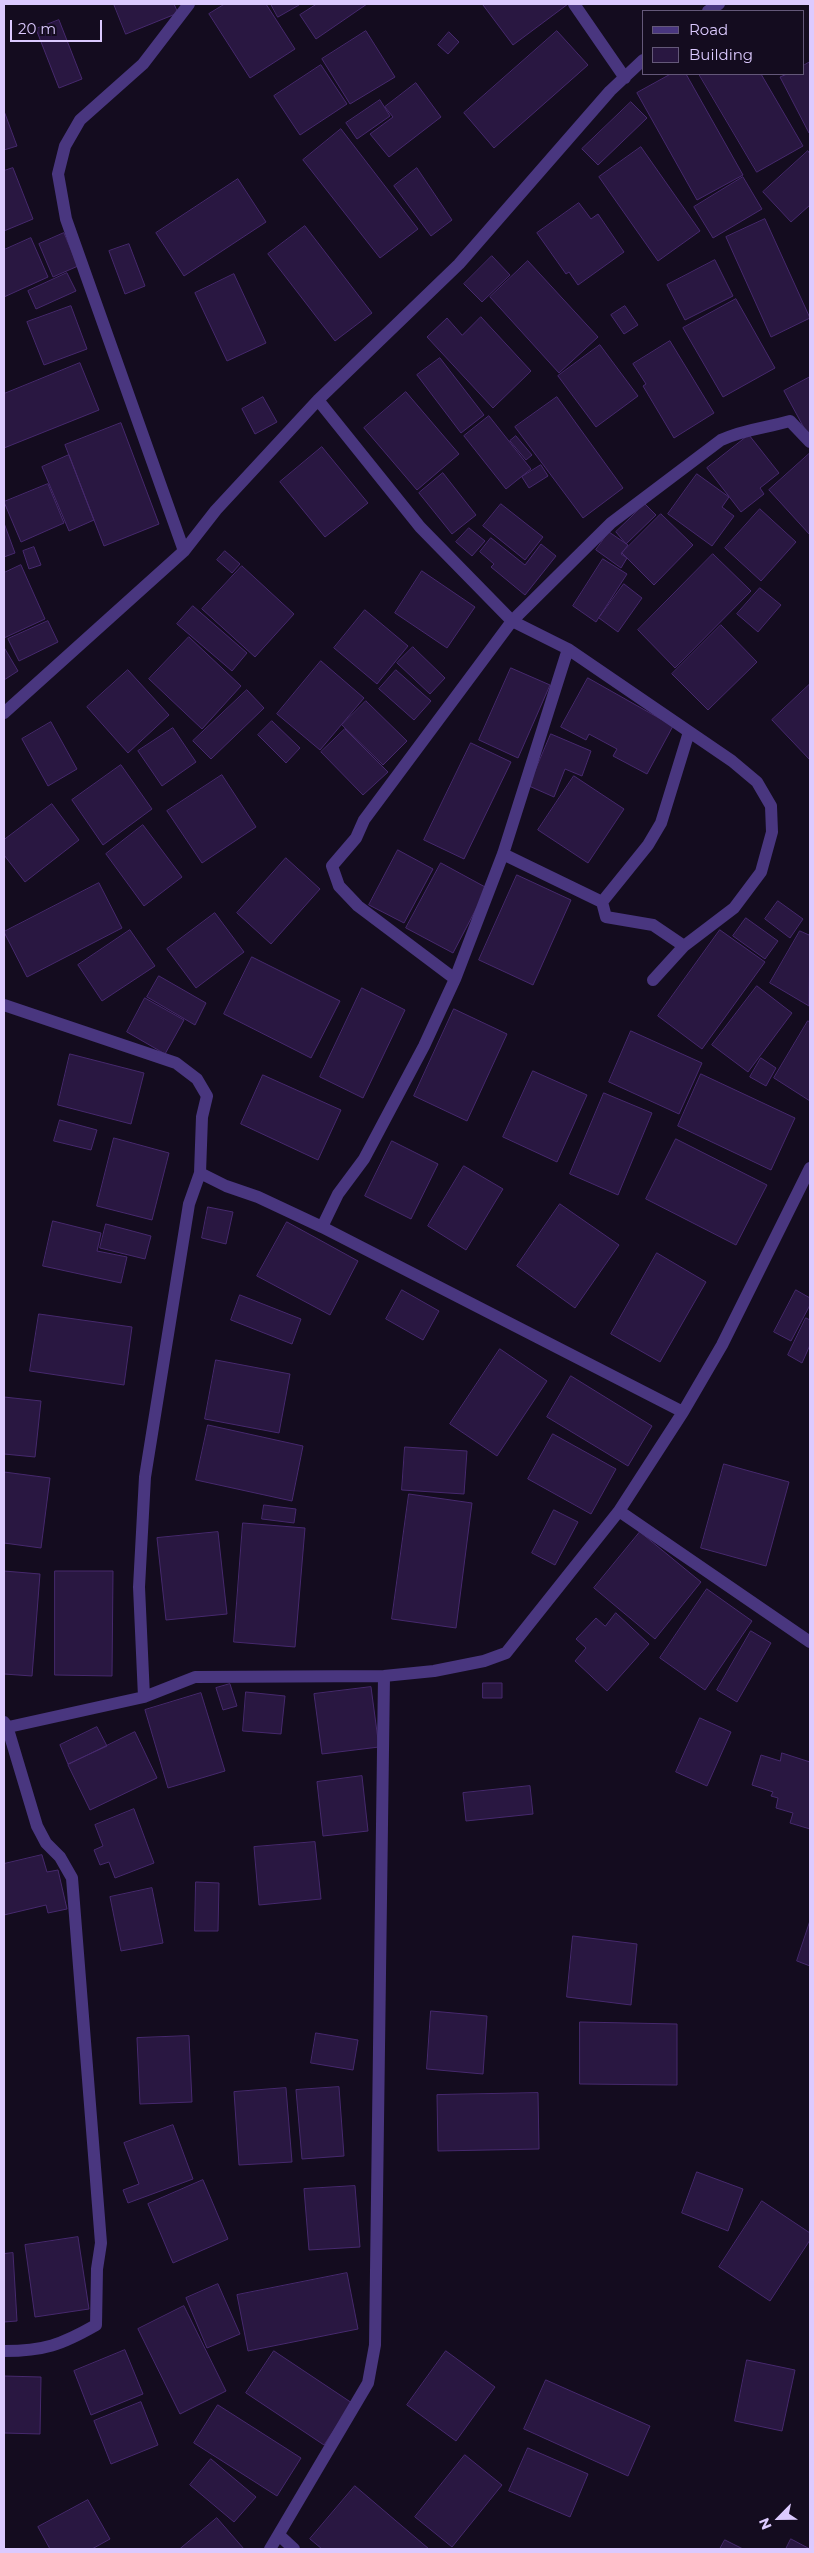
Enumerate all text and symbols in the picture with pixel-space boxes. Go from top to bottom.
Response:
scale bar [12,10,105,42]
legend [642,10,804,75]
text: 20 m [18,19,56,38]
text: Road [689,20,728,39]
text: Building [689,45,753,64]
north arrow [754,2493,804,2543]
text: N [755,2515,776,2533]

